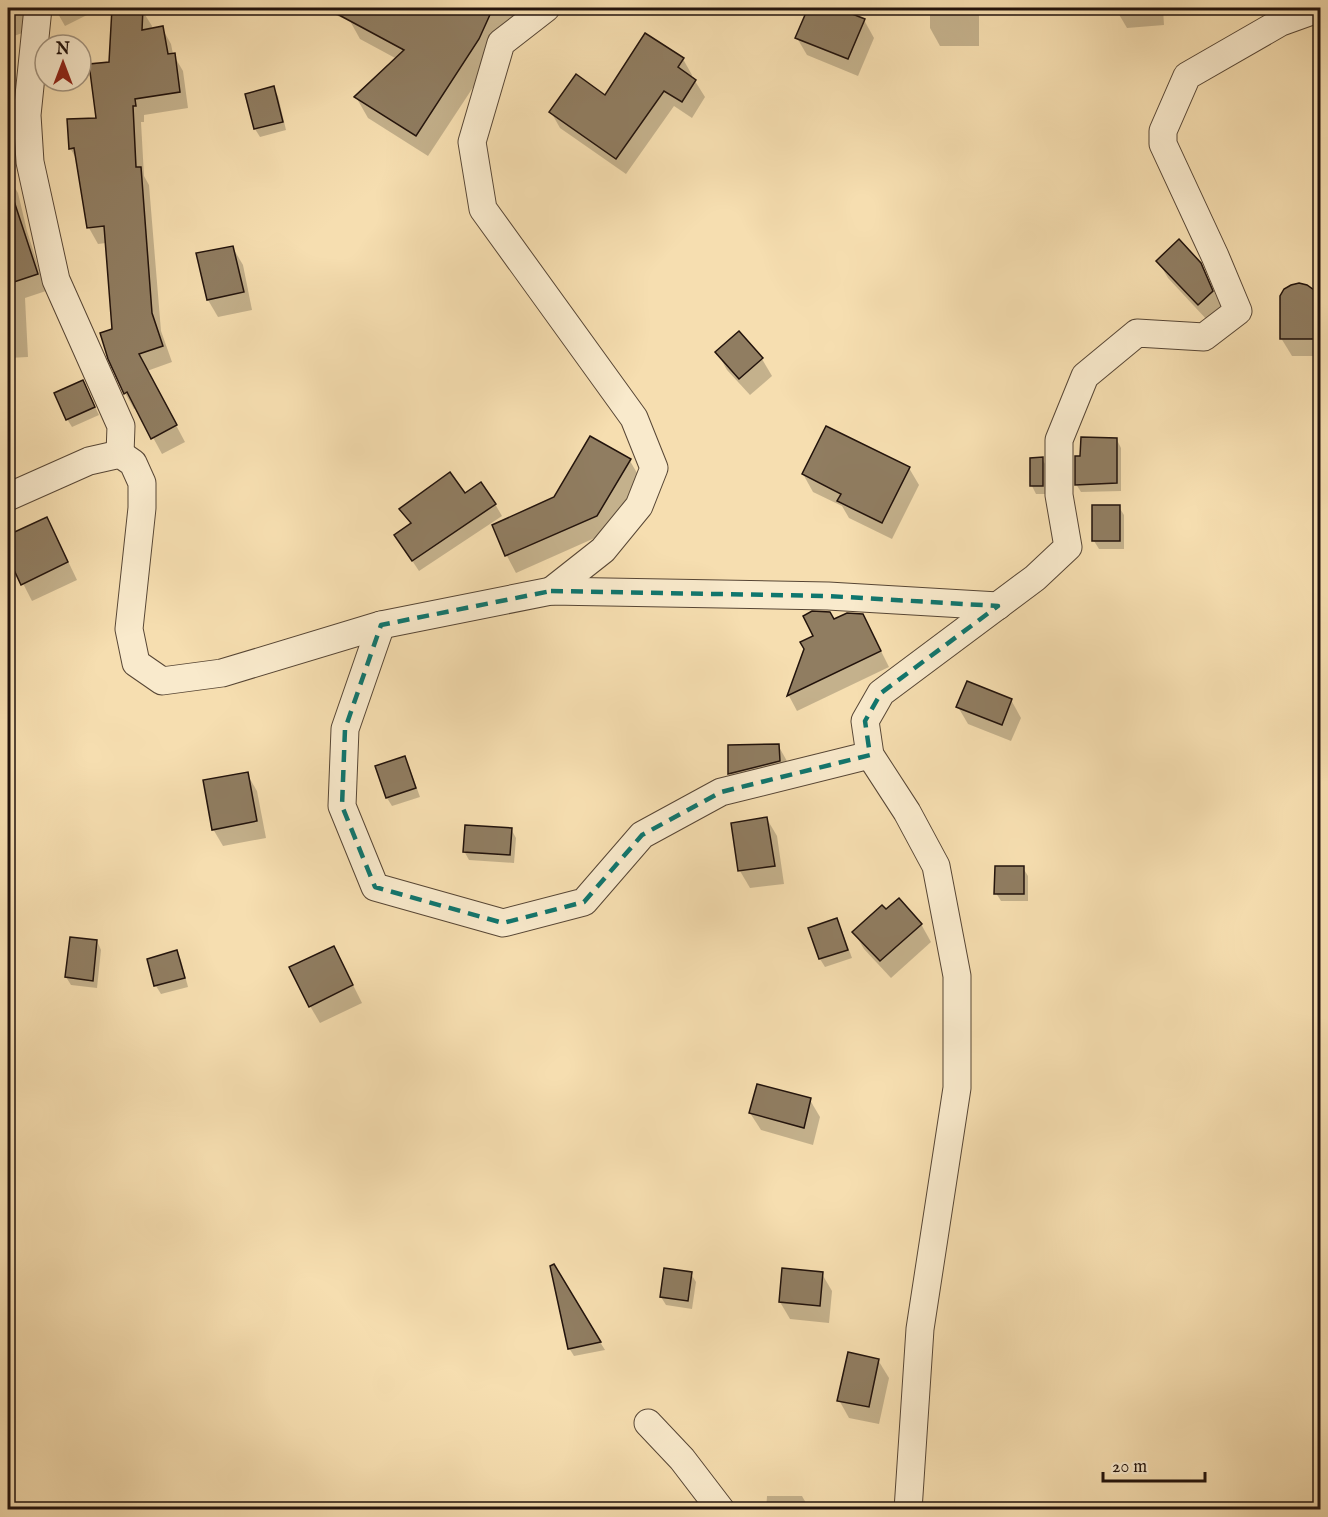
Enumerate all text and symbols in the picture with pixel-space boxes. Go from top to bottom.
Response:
north arrow [33,33,93,93]
text: N [55,40,70,60]
scale bar [1103,1445,1205,1483]
text: 20 m [1112,1456,1147,1479]

